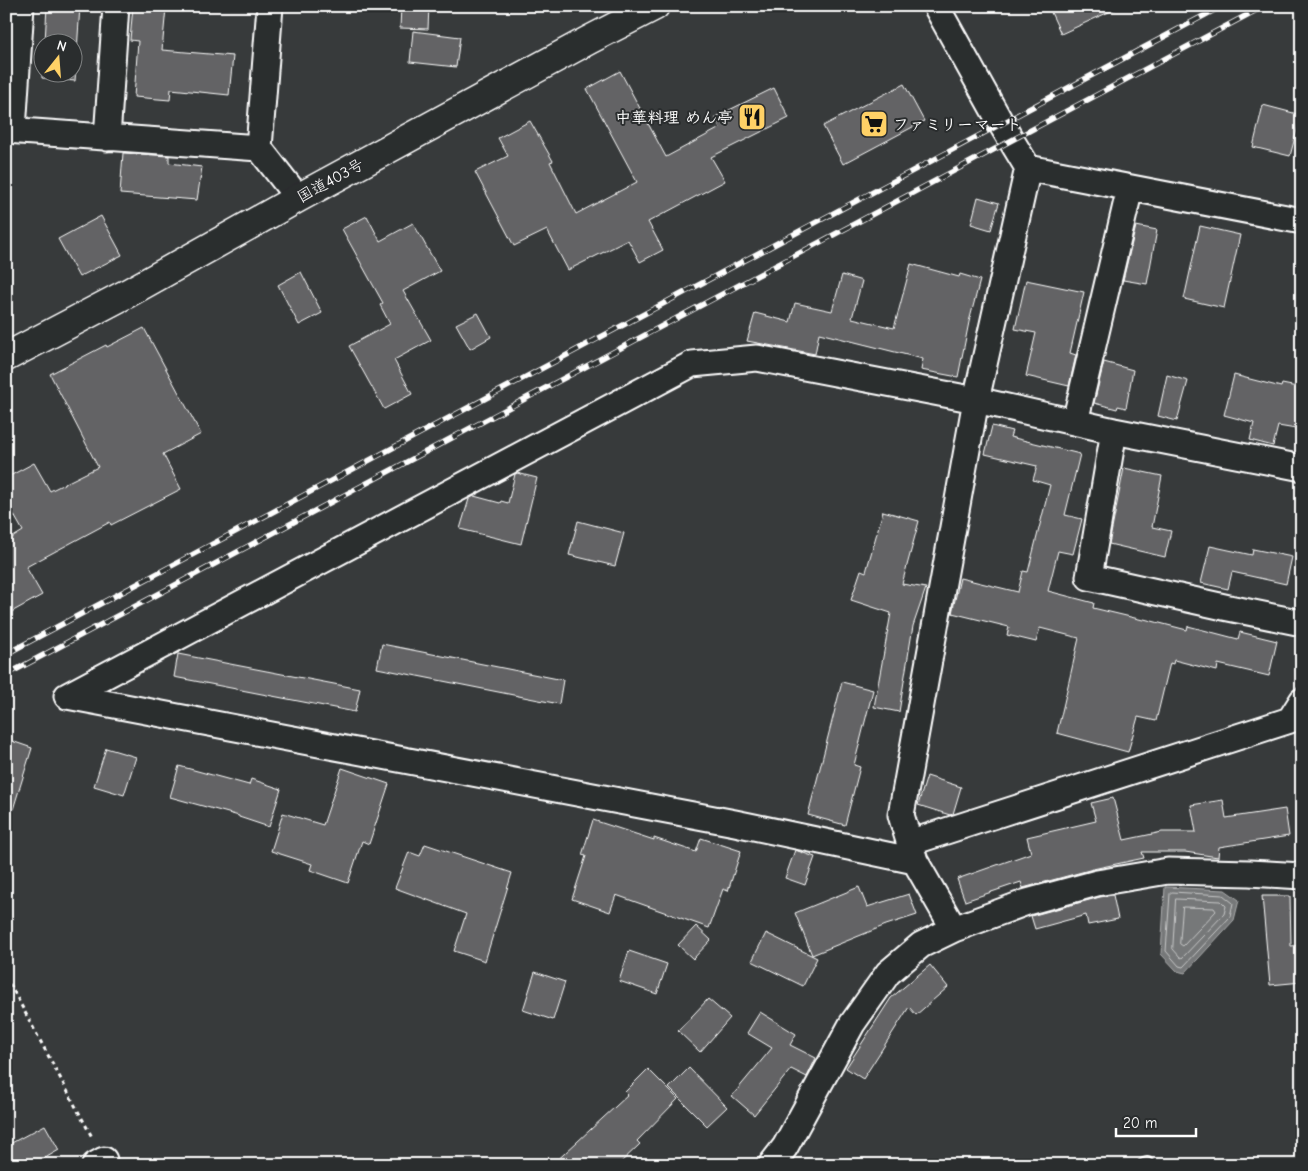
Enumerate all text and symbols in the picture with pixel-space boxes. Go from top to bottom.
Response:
north arrow [32,32,82,82]
text: N [55,37,69,56]
restaurant icon: 中華料理 めん亭 [737,102,767,132]
place label: 中華料理 めん亭 [615,109,733,127]
supermarket icon: ファミリーマート [859,109,889,139]
place label: ファミリーマート [893,116,1022,134]
street label: 国道403号 [294,155,367,207]
scale bar [1116,1106,1196,1138]
text: 20 m [1123,1114,1157,1132]

